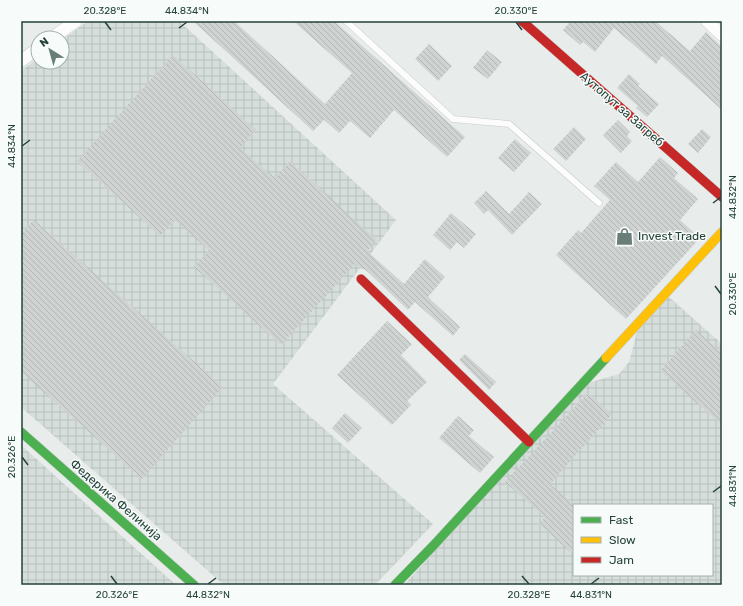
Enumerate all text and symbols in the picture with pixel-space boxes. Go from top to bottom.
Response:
text: 20.328°E [84,5,126,17]
text: 44.834°N [165,5,209,17]
text: 20.330°E [495,5,537,17]
north arrow [30,30,70,70]
text: N [37,35,51,50]
street label: Аутопут за Загреб [577,69,667,149]
text: 44.834°N [6,124,18,168]
text: 44.832°N [727,175,739,219]
shop icon: Invest Trade [615,226,635,246]
place label: Invest Trade [638,229,706,243]
text: 20.330°E [727,273,739,315]
text: 20.326°E [6,436,18,478]
street label: Федерика Фелинија [67,456,165,544]
text: 44.831°N [727,465,739,507]
legend [573,504,713,576]
text: Fast [609,513,633,527]
text: Slow [609,533,636,547]
text: Jam [609,553,634,567]
text: 20.326°E [96,589,138,601]
text: 44.832°N [186,589,230,601]
text: 20.328°E [508,589,550,601]
text: 44.831°N [570,589,612,601]

